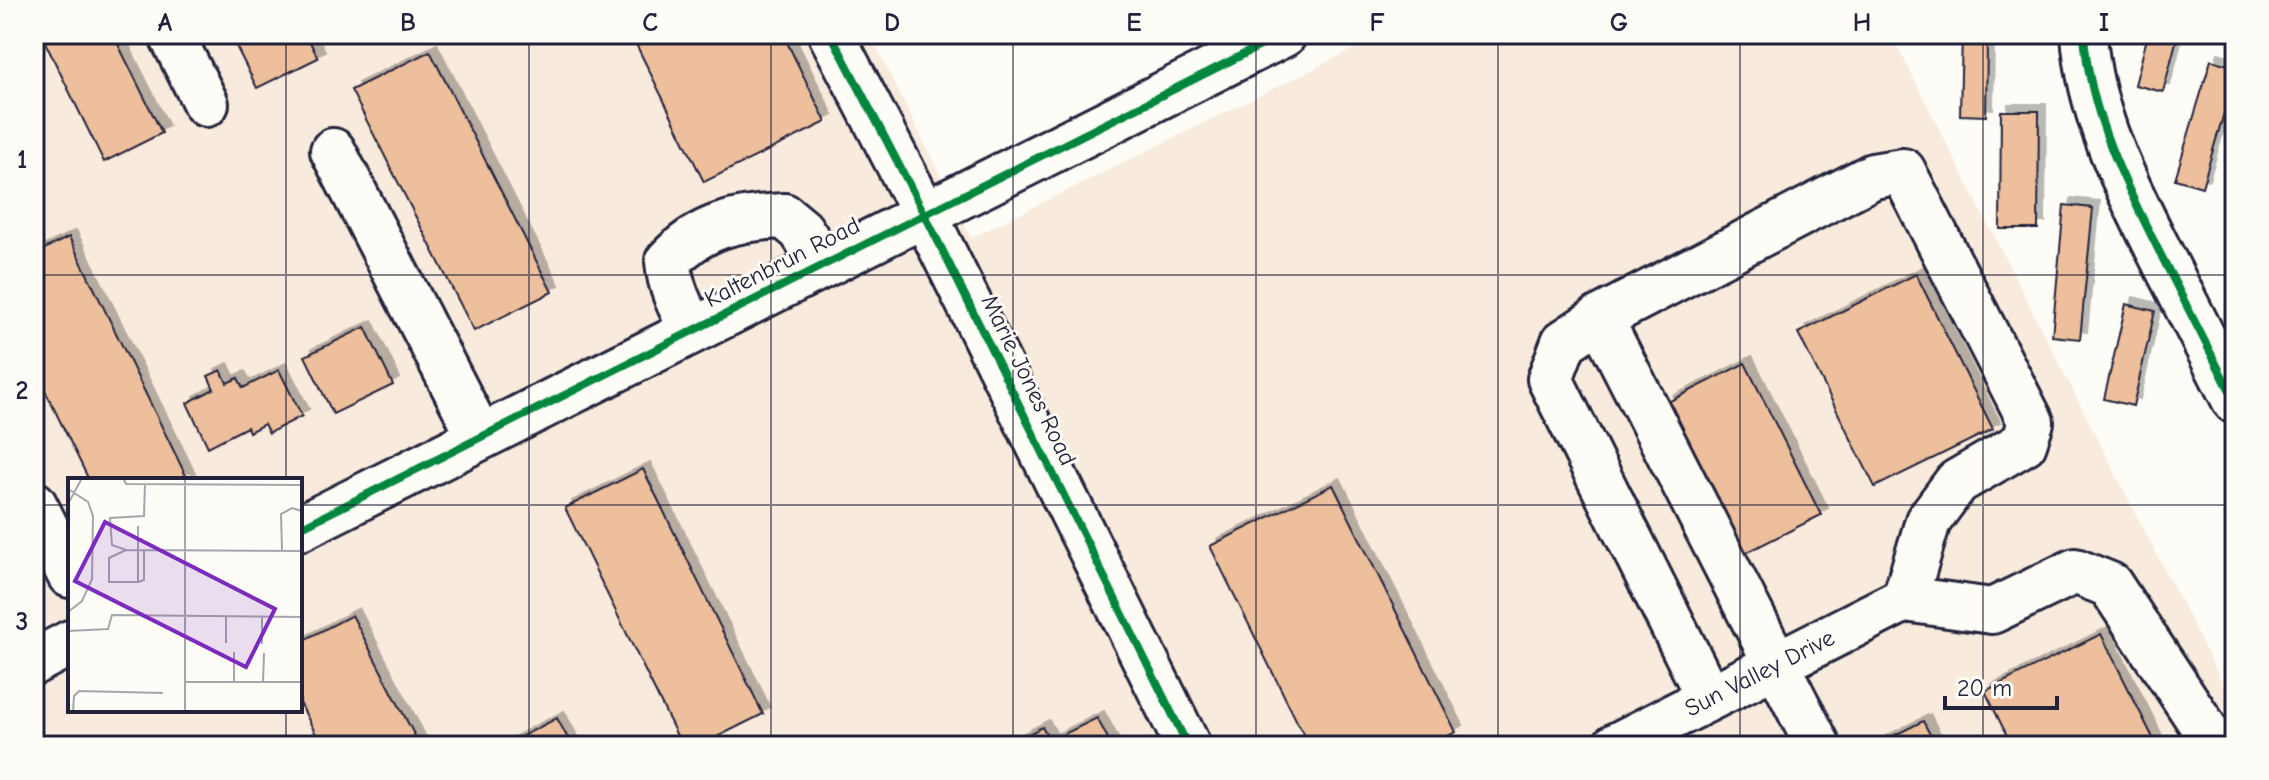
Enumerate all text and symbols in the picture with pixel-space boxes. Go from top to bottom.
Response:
text: A [158,8,173,38]
text: B [400,8,416,38]
text: C [642,8,658,38]
text: D [884,8,900,38]
text: E [1126,8,1142,38]
text: F [1369,8,1385,38]
text: G [1610,8,1628,38]
text: H [1853,8,1871,38]
text: I [2099,8,2109,38]
text: 1 [17,145,27,175]
street label: Kaltenbrun Road [700,211,864,313]
street label: Marie Jones Road [976,290,1082,470]
text: 2 [16,376,28,406]
inset map [68,478,302,712]
text: 3 [16,607,28,637]
street label: Sun Valley Drive [1680,623,1839,722]
scale bar [1945,660,2057,710]
text: 20 m [1957,674,2012,702]

